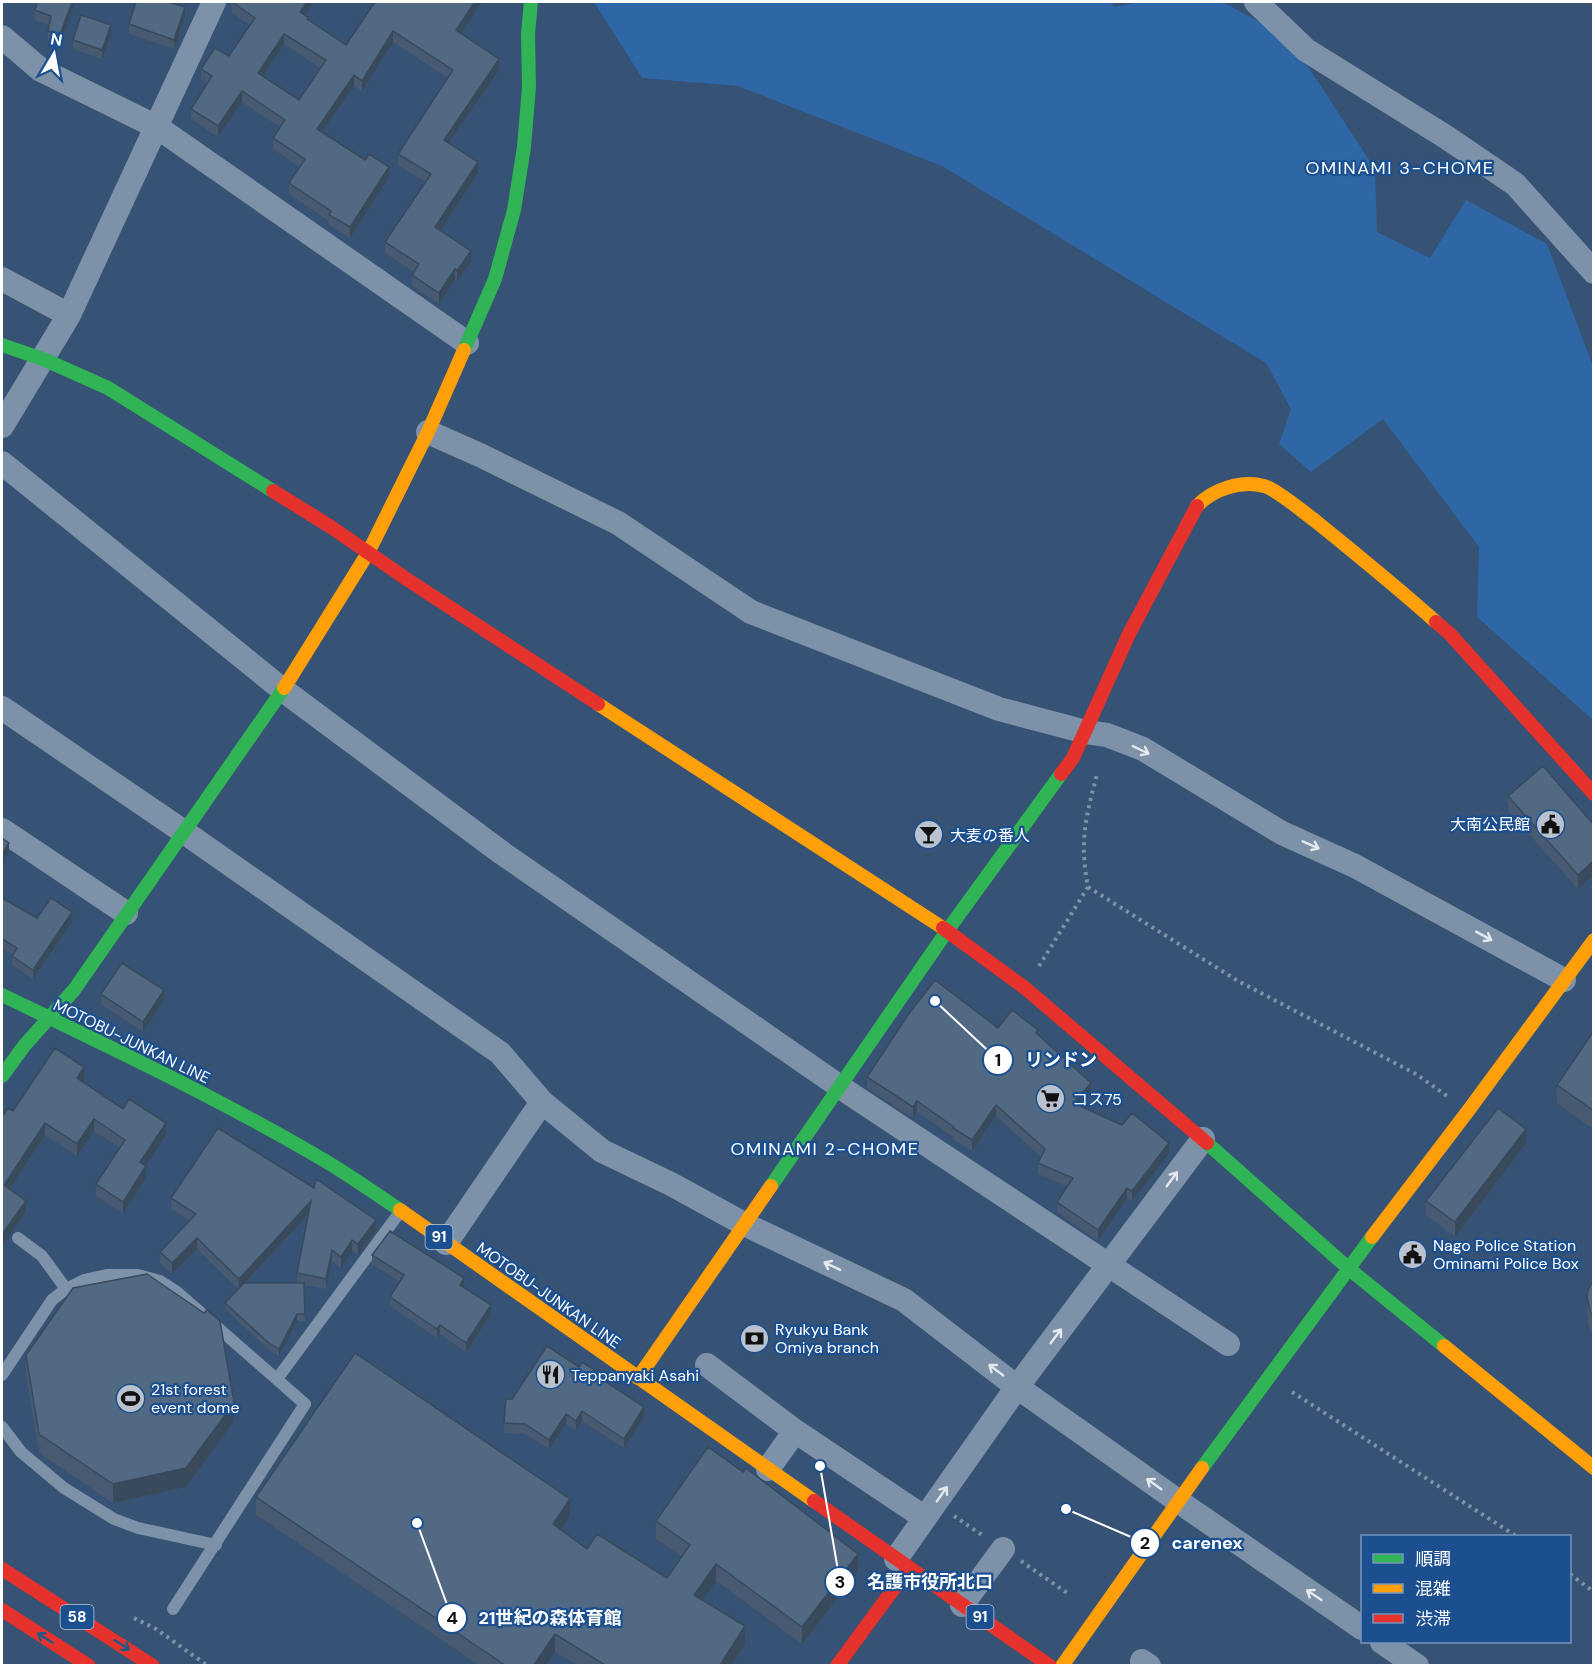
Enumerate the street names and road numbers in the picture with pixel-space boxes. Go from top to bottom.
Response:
street label: MOTOBU-JUNKAN LINE [50,994,214,1089]
road number: 91 [426,1225,452,1249]
street label: MOTOBU-JUNKAN LINE [472,1237,625,1353]
road number: 58 [60,1605,94,1629]
road number: 91 [966,1605,994,1629]

